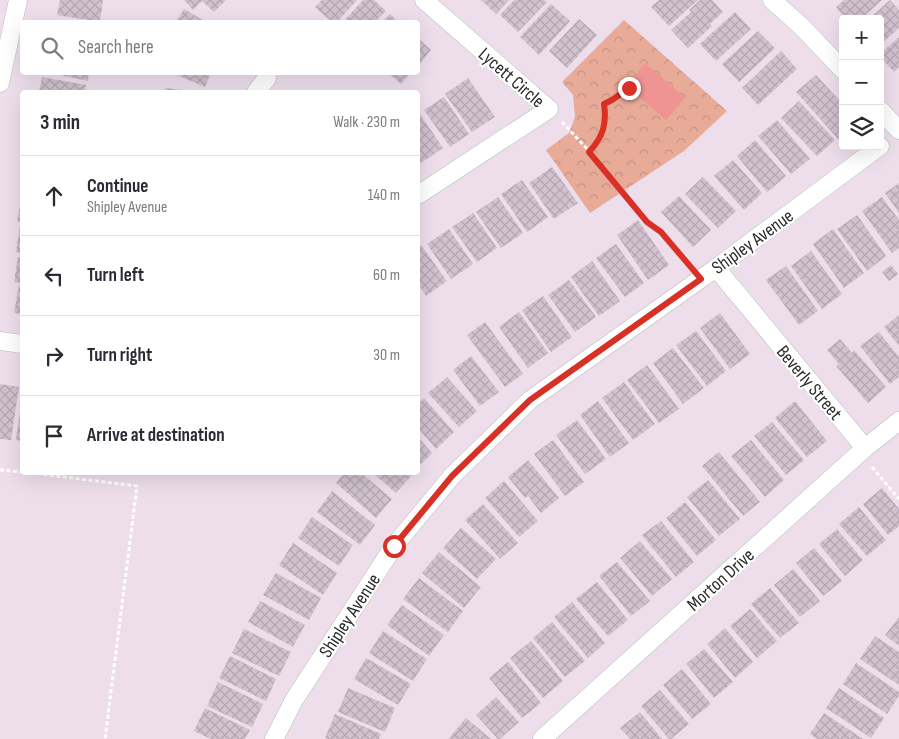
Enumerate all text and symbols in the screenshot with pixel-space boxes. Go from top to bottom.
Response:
map controls [839,15,884,150]
button: + [839,15,884,60]
search box [20,20,420,75]
icon: search [38,34,66,62]
text: Search here [78,36,154,59]
street label: Lycett Circle [473,43,549,113]
button: − [839,60,884,105]
route end [618,77,641,100]
button: layers [839,105,884,150]
text: 3 min [40,110,80,135]
text: Walk · 230 m [333,113,400,132]
text: Continue [87,175,148,198]
icon: ahead [40,182,68,210]
text: 140 m [368,186,400,205]
text: Shipley Avenue [87,198,167,217]
street label: Shipley Avenue [707,205,798,280]
icon: left [40,262,68,290]
text: Turn left [87,264,144,287]
text: 60 m [373,266,400,285]
street label: Beverly Street [771,341,847,425]
icon: right [40,342,68,370]
text: Turn right [87,344,152,367]
text: 30 m [373,346,400,365]
icon: arrive [40,422,68,450]
text: Arrive at destination [87,424,225,447]
route start [383,535,406,558]
street label: Morton Drive [683,544,759,616]
street label: Shipley Avenue [315,570,386,662]

